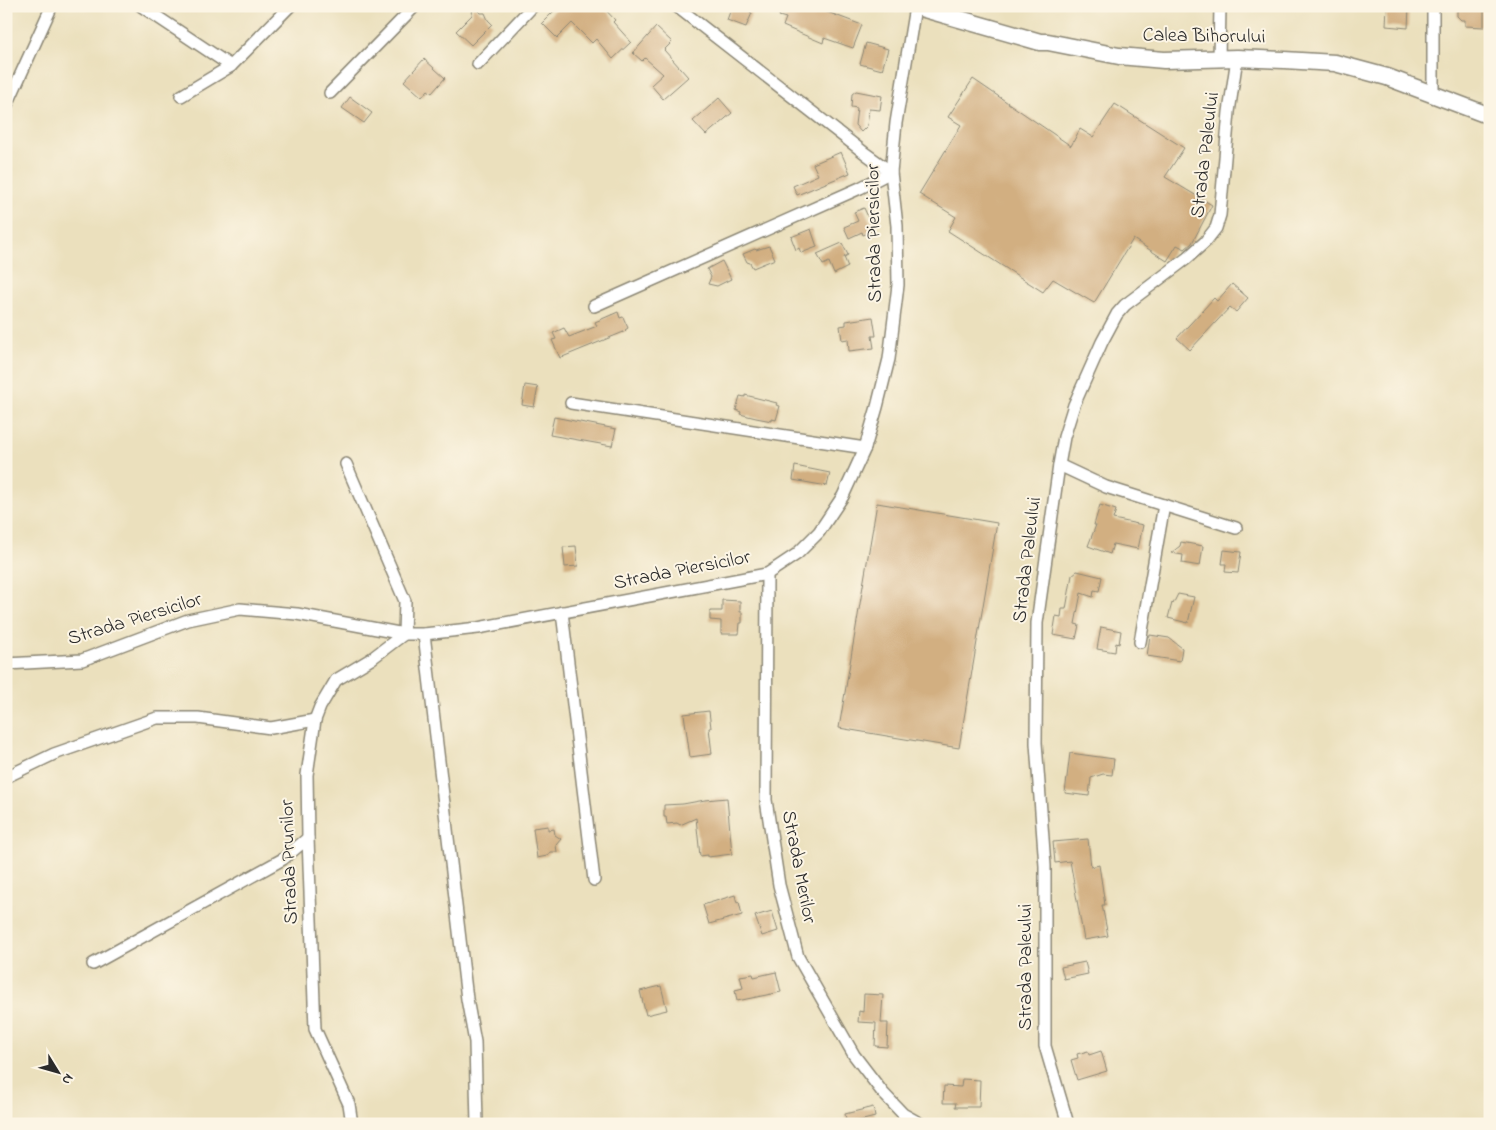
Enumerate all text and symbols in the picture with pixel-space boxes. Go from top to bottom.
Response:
street label: Calea Bihorului [1142,21,1266,53]
street label: Strada Paleului [1184,90,1228,220]
street label: Strada Piersicilor [859,162,891,303]
street label: Strada Paleului [1006,495,1050,625]
street label: Strada Piersicilor [611,543,754,598]
street label: Strada Piersicilor [64,586,206,654]
street label: Strada Prunilor [273,798,307,925]
street label: Strada Merilor [773,808,823,927]
street label: Strada Paleului [1012,904,1041,1030]
north arrow [32,1048,82,1098]
text: N [56,1069,78,1089]

